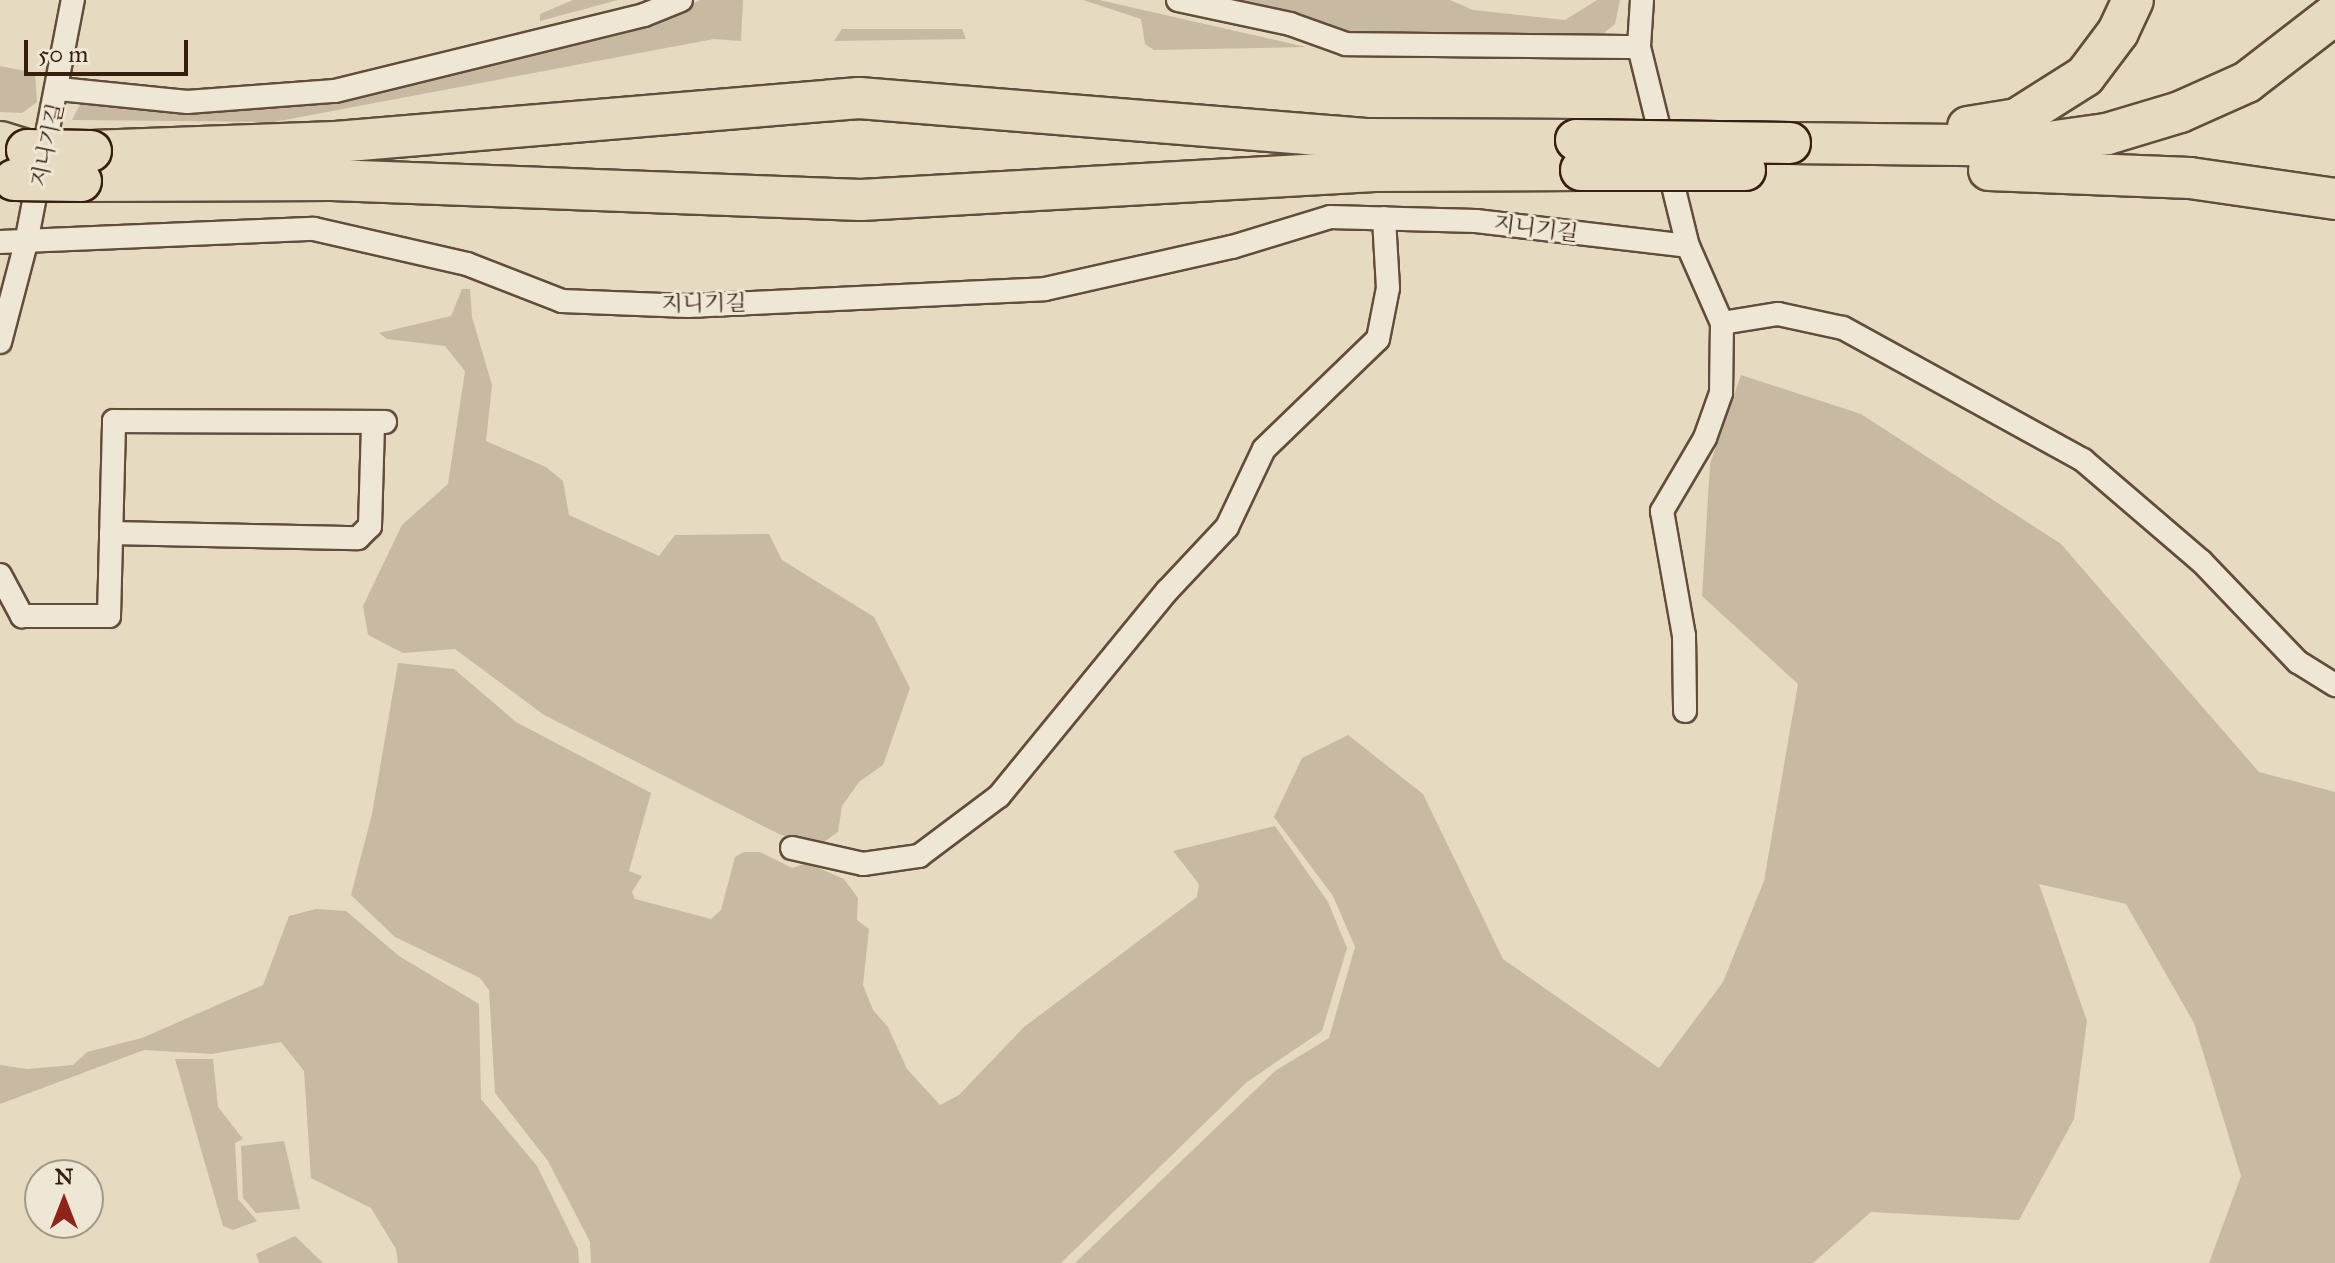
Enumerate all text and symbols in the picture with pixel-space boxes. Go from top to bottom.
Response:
scale bar [28,24,192,74]
text: 50 m [38,39,88,69]
street label: 지니기길 [25,101,69,189]
street label: 지니기길 [1492,210,1580,246]
street label: 지니기길 [661,289,747,317]
north arrow [24,1159,104,1239]
text: N [55,1163,73,1190]

